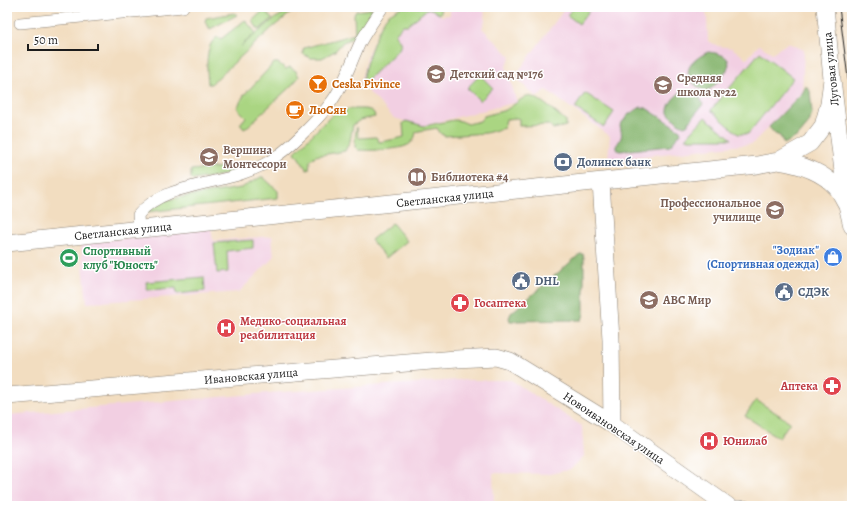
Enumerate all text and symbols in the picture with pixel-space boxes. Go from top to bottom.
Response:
scale bar [28,26,98,52]
street label: Луговая улица [819,31,843,107]
text: 50 m [34,32,58,48]
school or university icon: Детский сад №176 [425,63,447,85]
place label: Детский сад №176 [450,66,543,82]
place label: Средняя школа №22 [677,70,737,100]
bar icon: Ceska Pivince [307,73,329,95]
school or university icon: Средняя школа №22 [652,74,674,96]
place label: Ceska Pivince [332,76,401,92]
cafe icon: ЛюСян [284,99,306,121]
place label: ЛюСян [309,102,347,118]
place label: Вершина Монтессори [223,142,287,172]
school or university icon: Вершина Монтессори [198,146,220,168]
bank icon: Долинск банк [552,151,574,173]
place label: Долинск банк [577,154,651,170]
library icon: Библиотека #4 [406,166,428,188]
place label: Библиотека #4 [431,169,509,185]
street label: Светланская улица [396,185,495,211]
place label: Профессиональное училище [660,195,761,225]
school or university icon: Профессиональное училище [764,199,786,221]
street label: Светланская улица [74,218,173,244]
place label: "Зодиак" (Спортивная одежда) [707,242,819,272]
place label: Спортивный клуб "Юность" [83,243,158,273]
shop icon: "Зодиак" (Спортивная одежда) [822,246,844,268]
sports icon: Спортивный клуб "Юность" [58,247,80,269]
public building icon: DHL [510,270,532,292]
place label: DHL [535,273,559,289]
public building icon: СДЭК [773,281,795,303]
place label: СДЭК [798,284,829,300]
school or university icon: ABC Мир [638,289,660,311]
pharmacy icon: Госаптека [449,292,471,314]
place label: ABC Мир [662,292,712,308]
place label: Госаптека [474,295,527,311]
place label: Медико-социальная реабилитация [240,313,347,343]
hospital icon: Медико-социальная реабилитация [215,317,237,339]
street label: Ивановская улица [203,364,299,388]
pharmacy icon: Аптека [821,375,843,397]
place label: Аптека [780,378,818,394]
street label: Новоивановская улица [560,388,668,468]
hospital icon: Юнилаб [698,430,720,452]
place label: Юнилаб [723,433,767,449]

